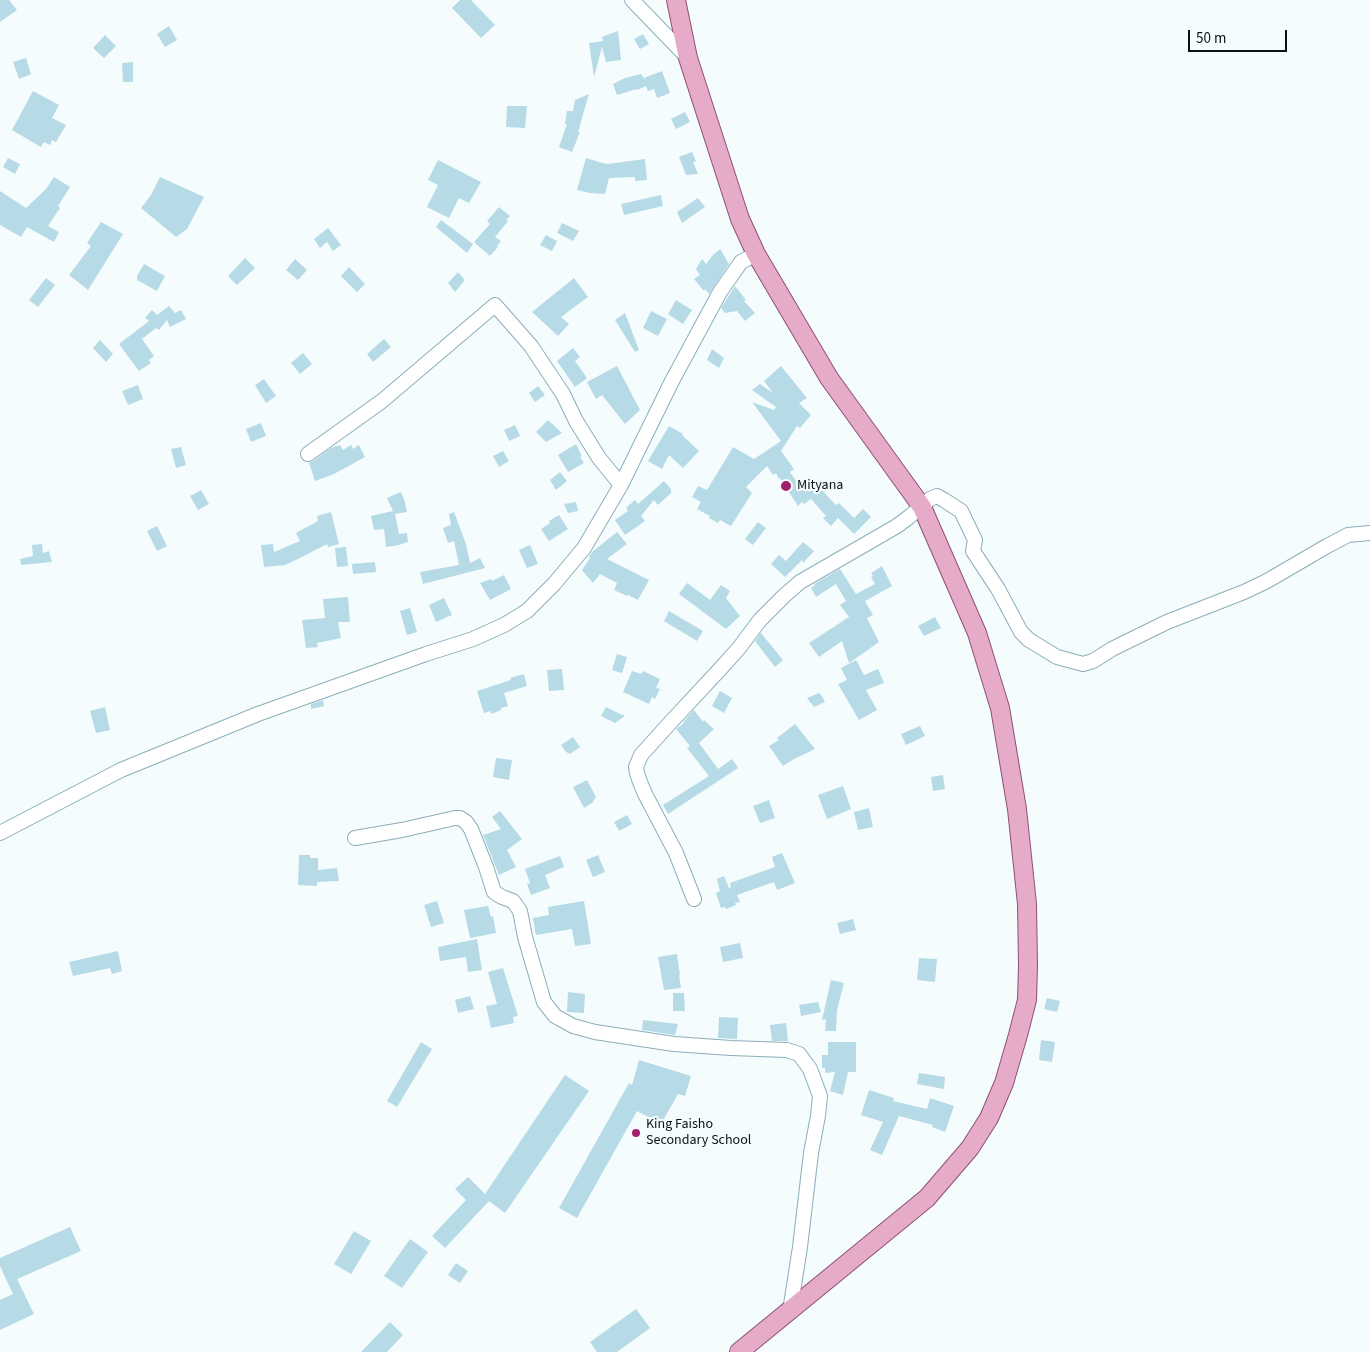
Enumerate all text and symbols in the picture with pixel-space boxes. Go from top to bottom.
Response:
scale bar [1190,20,1289,52]
text: 50 m [1196,28,1226,49]
place label: Mityana [797,478,843,494]
marker: Mityana [779,479,793,493]
place label: King Faisho Secondary School [646,1117,751,1150]
marker: King Faisho Secondary School [630,1127,642,1139]

